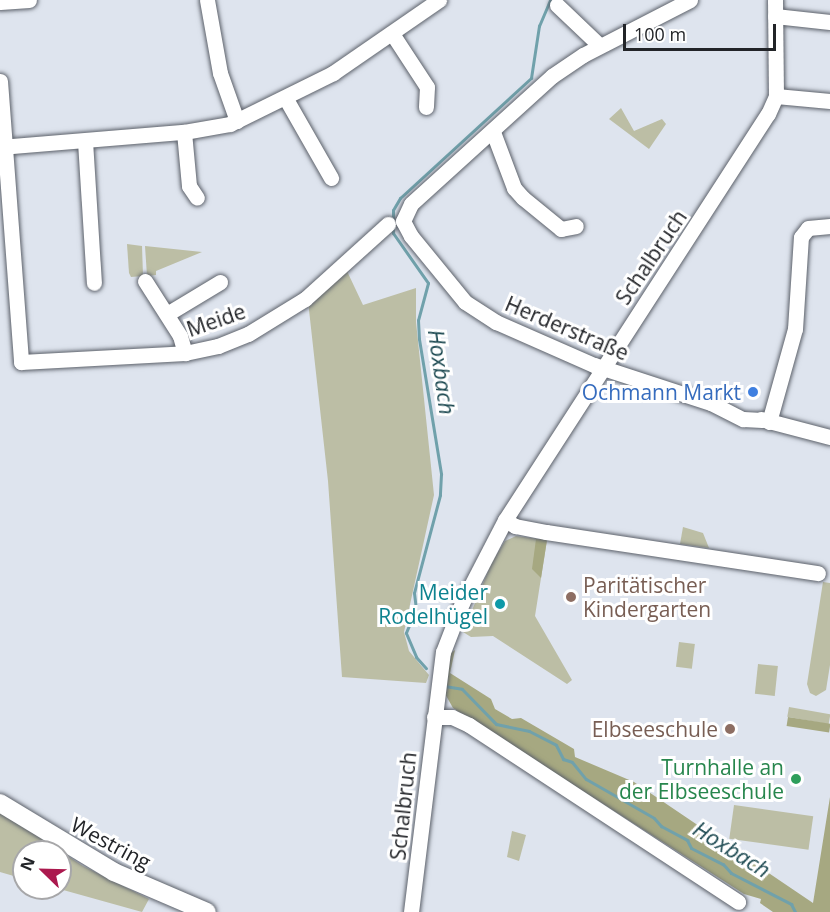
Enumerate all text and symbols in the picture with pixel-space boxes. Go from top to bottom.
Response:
scale bar [626,12,779,50]
text: 100 m [634,22,686,46]
street label: Schalbruch [610,205,692,309]
street label: Herderstraße [501,291,633,365]
street label: Meide [183,298,249,342]
water label: Hoxbach [423,328,461,416]
place label: Ochmann Markt [582,379,741,405]
marker: Ochmann Markt [746,385,760,399]
place label: Paritätischer Kindergarten [583,572,711,622]
place label: Meider Rodelhügel [378,579,488,629]
marker: Paritätischer Kindergarten [564,590,578,604]
marker: Meider Rodelhügel [493,597,507,611]
place label: Elbseeschule [592,716,718,742]
marker: Elbseeschule [723,722,737,736]
street label: Schalbruch [385,751,421,861]
place label: Turnhalle an der Elbseeschule [619,754,784,804]
marker: Turnhalle an der Elbseeschule [789,772,803,786]
street label: Westring [67,811,155,875]
water label: Hoxbach [689,815,775,883]
north arrow [12,840,72,900]
text: N [15,853,40,874]

